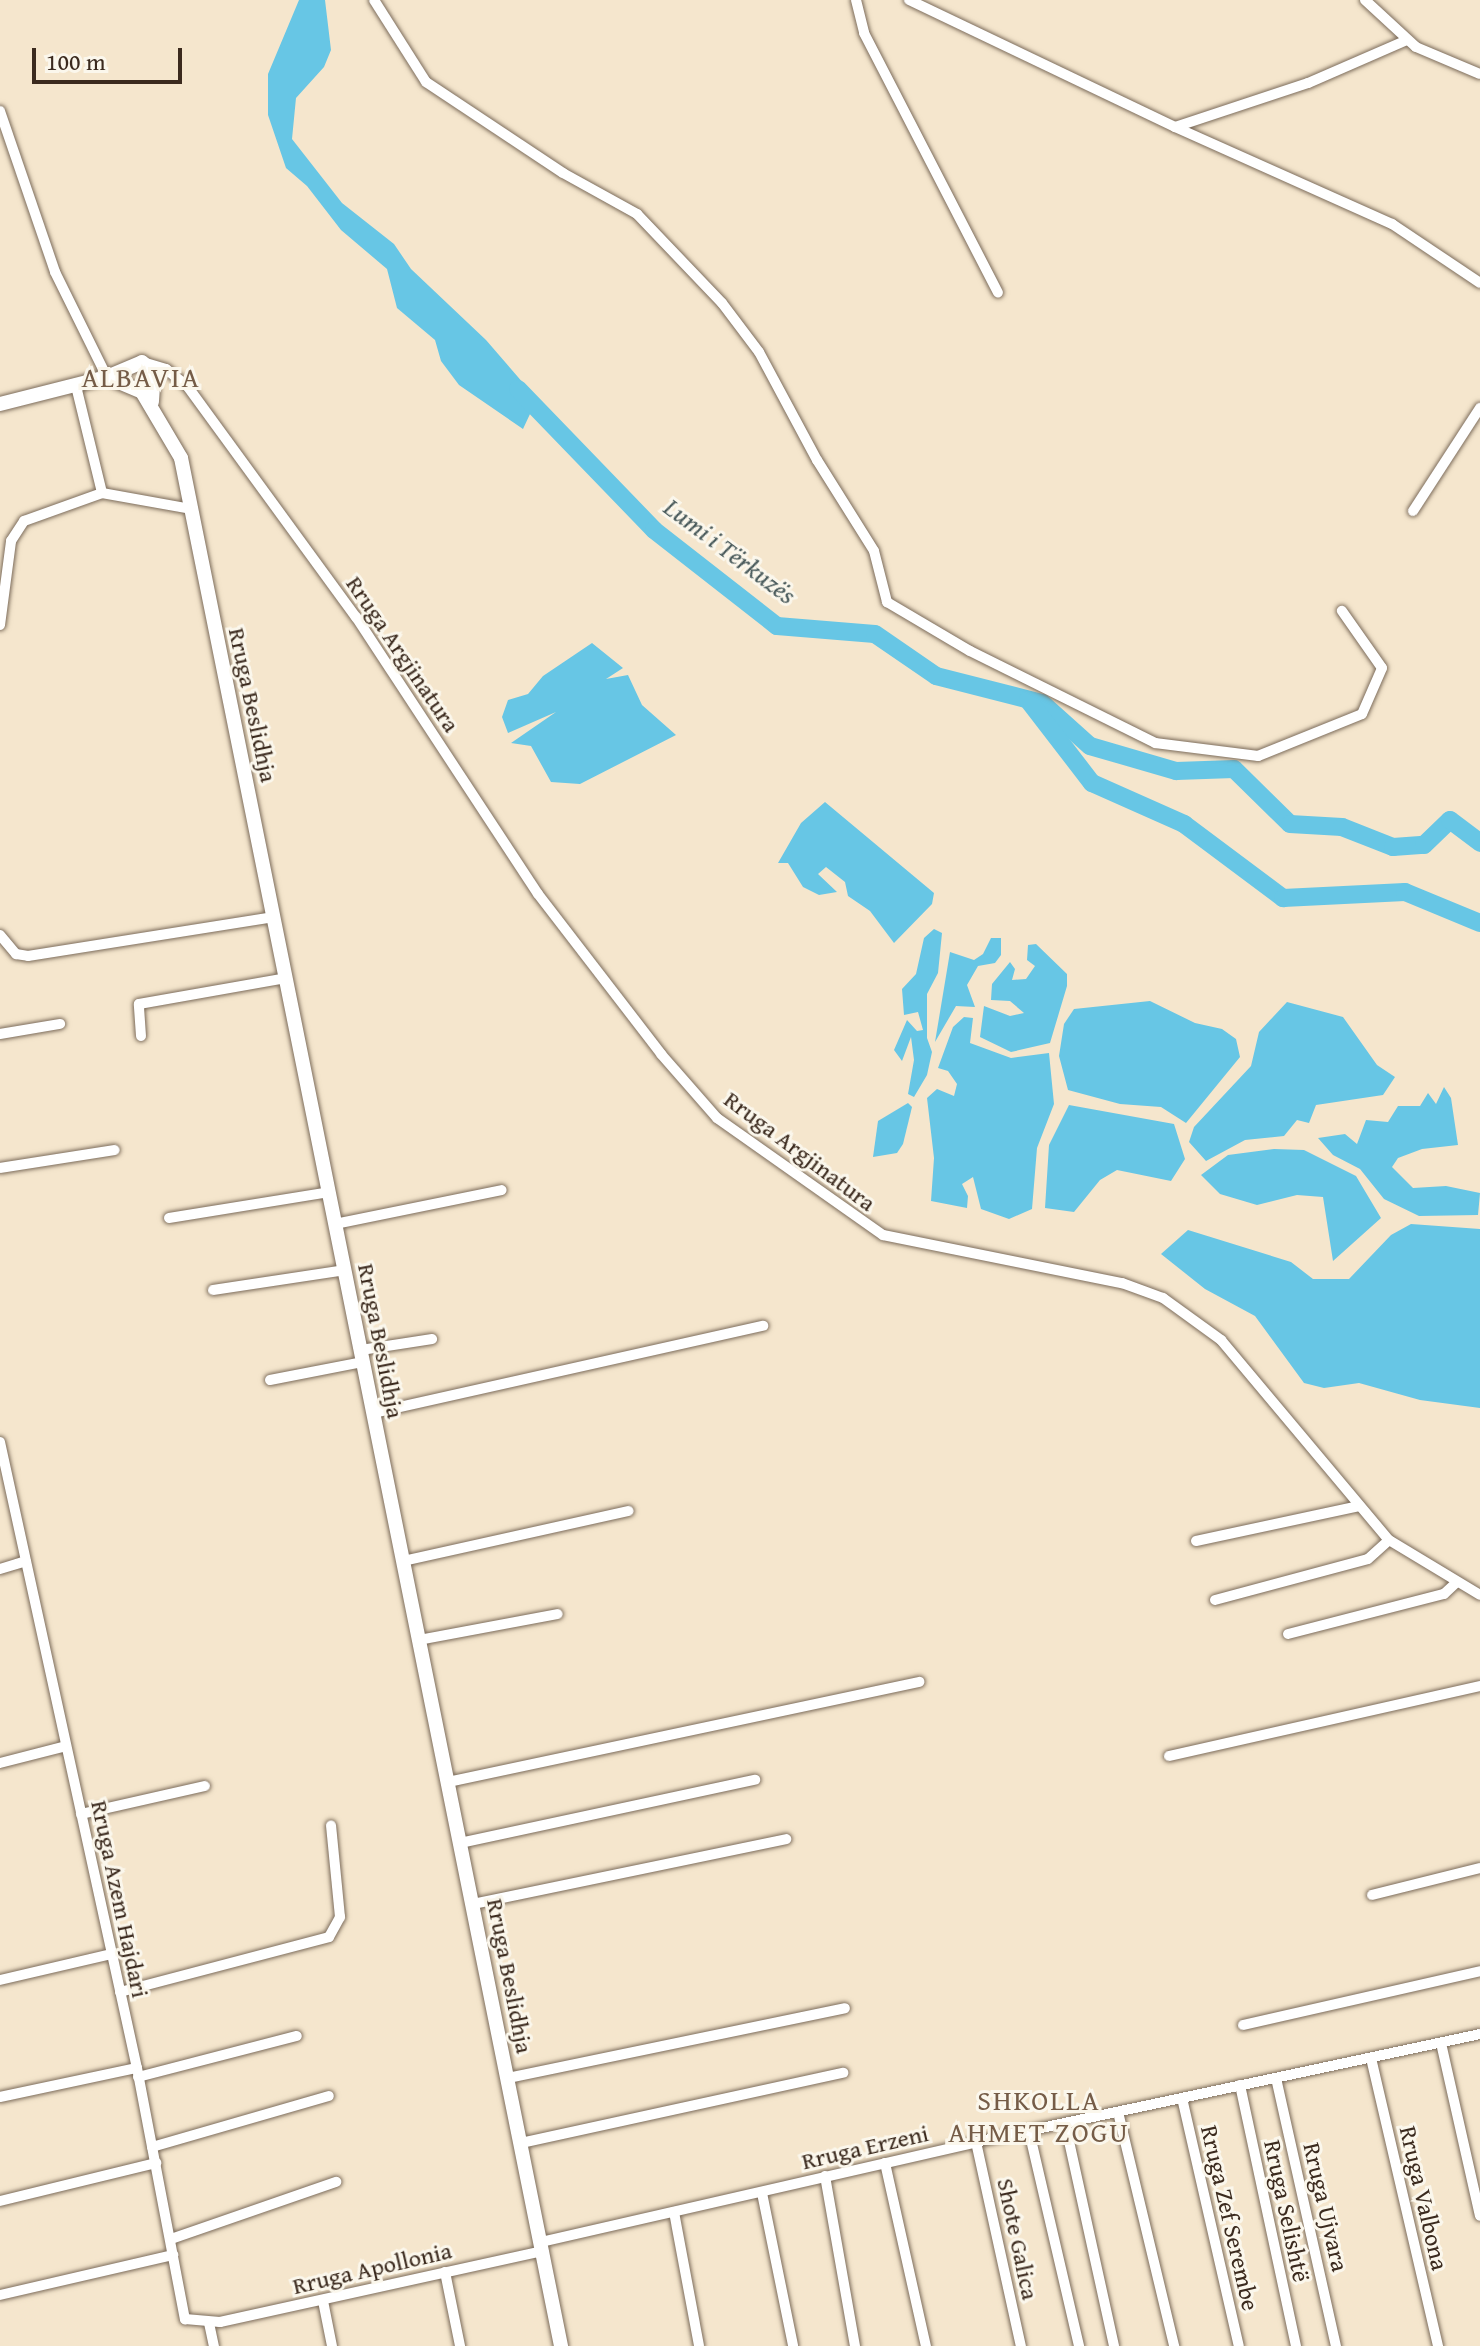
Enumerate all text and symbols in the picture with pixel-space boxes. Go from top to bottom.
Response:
scale bar [36,32,186,82]
text: 100 m [46,44,106,79]
district label: ALBAVIA [81,360,201,394]
water label: Lumi i Tërkuzës [658,491,802,611]
street label: Rruga Argjinatura [340,570,466,738]
street label: Rruga Beslidhja [223,625,283,785]
street label: Rruga Argjinatura [719,1085,881,1217]
street label: Rruga Beslidhja [352,1261,410,1421]
street label: Rruga Azem Hajdari [85,1798,155,2000]
street label: Rruga Beslidhja [481,1896,539,2056]
district label: SHKOLLA AHMET ZOGU [948,2083,1130,2149]
street label: Rruga Erzeni [799,2118,931,2176]
street label: Rruga Zef Serembe [1195,2123,1265,2313]
street label: Rruga Valbona [1393,2123,1455,2273]
street label: Rruga Selishtë [1258,2137,1316,2285]
street label: Rruga Ujvara [1297,2140,1355,2274]
street label: Shote Galica [991,2176,1045,2302]
street label: Rruga Apollonia [290,2236,454,2300]

